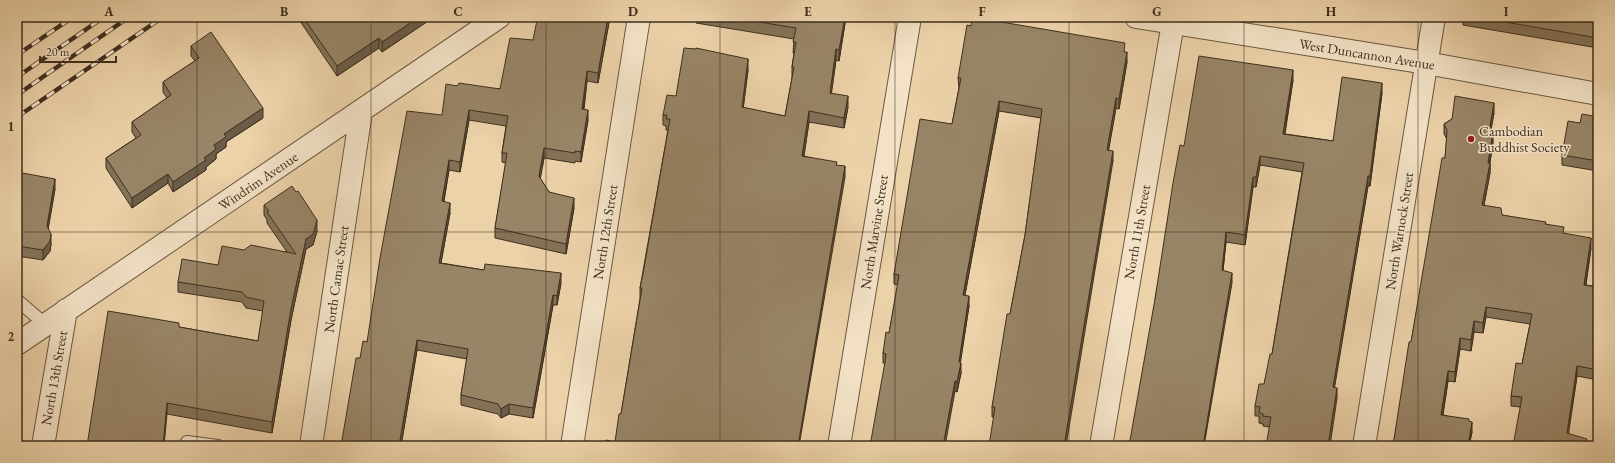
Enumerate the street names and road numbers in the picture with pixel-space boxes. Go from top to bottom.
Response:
street label: West Duncannon Avenue [1298,34,1437,74]
street label: Windrim Avenue [215,147,302,214]
street label: North Warnock Street [1381,170,1417,291]
street label: North Marvine Street [856,173,892,291]
street label: North 12th Street [589,183,621,281]
street label: North 11th Street [1120,183,1154,281]
street label: North Camac Street [320,224,353,334]
street label: North 13th Street [37,329,71,427]

